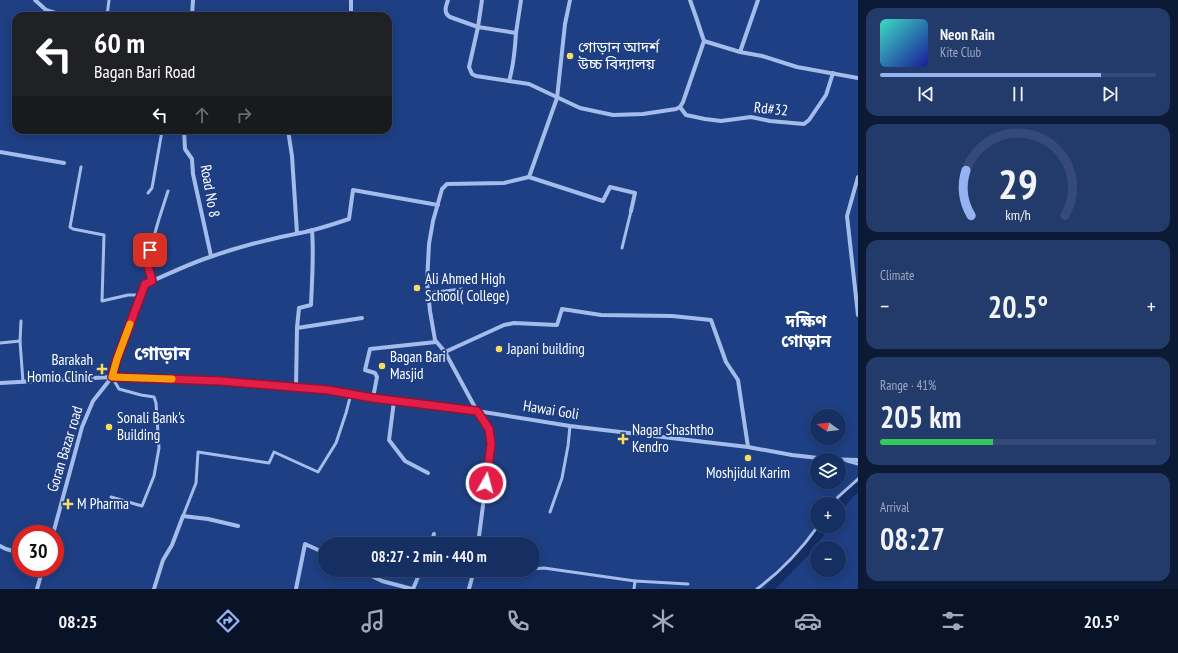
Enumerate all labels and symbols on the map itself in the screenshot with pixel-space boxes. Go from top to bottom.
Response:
place label: গোড়ান আদর্শ উচ্চ বিদ্যালয় [577,37,660,73]
marker: গোড়ান আদর্শ উচ্চ বিদ্যালয় [565,51,575,61]
street label: Rd#32 [753,97,789,120]
street label: Road No 8 [197,163,224,219]
pin [133,233,167,267]
place label: Ali Ahmed High School( College) [425,269,509,305]
marker: Ali Ahmed High School( College) [412,283,422,293]
district label: দক্ষিণ গোড়ান [781,310,831,352]
place label: Japani building [506,339,585,358]
district label: গোড়ান [134,341,191,365]
marker: Japani building [494,344,504,354]
place label: Bagan Bari Masjid [390,347,446,383]
place label: Barakah Homio Clinic [27,350,94,386]
marker: Bagan Bari Masjid [377,361,387,371]
marker: Barakah Homio Clinic [96,363,108,375]
street label: Hawai Goli [522,396,580,423]
street label: Goran Bazar road [42,404,87,494]
place label: Sonali Bank's Building [117,408,185,444]
north arrow [810,409,846,445]
place label: Nagar Shashtho Kendro [632,420,714,456]
marker: Sonali Bank's Building [104,422,114,432]
marker: Nagar Shashtho Kendro [617,433,629,445]
marker: Moshjidul Karim [743,453,753,463]
position arrow [465,462,507,504]
place label: Moshjidul Karim [706,463,790,482]
place label: M Pharma [77,494,129,513]
marker: M Pharma [62,498,74,510]
speed limit sign: 30 [12,525,64,577]

